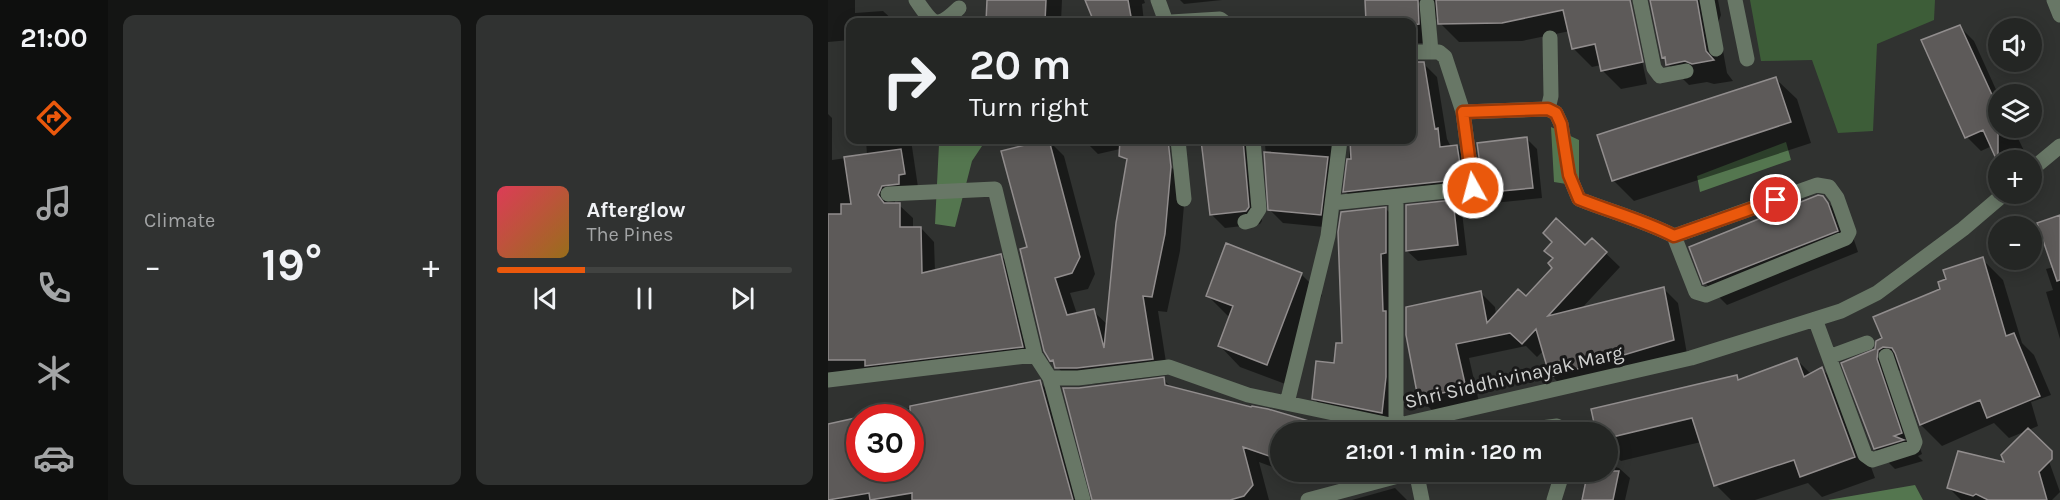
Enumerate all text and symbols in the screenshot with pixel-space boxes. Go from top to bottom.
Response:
map controls [1988,18,2042,270]
button: sound [1988,18,2042,72]
text: 21:00 [20,22,88,54]
text: 20 m [969,40,1071,90]
icon: right [870,42,948,120]
button: layers [1988,84,2042,138]
text: Turn right [969,91,1089,123]
icon: directions [33,97,75,139]
button: + [1988,150,2042,204]
position arrow [1441,156,1505,220]
pin [1750,174,1801,225]
icon: music [33,182,75,224]
icon: arrive [1759,183,1792,216]
text: Afterglow [587,197,686,223]
text: Climate [144,209,215,232]
button: − [1988,216,2042,270]
text: The Pines [587,223,673,246]
text: 19° [261,239,322,291]
text: − [144,247,161,285]
text: + [422,247,439,285]
icon: phone [33,267,75,309]
icon: previous [529,282,562,315]
icon: pause [628,282,661,315]
icon: next [726,282,759,315]
street label: Shri Siddhivinayak Marg [1403,341,1625,413]
icon: climate [33,352,75,394]
speed limit sign: 30 [846,404,924,482]
icon: car [33,437,75,479]
text: 21:01 · 1 min · 120 m [1345,439,1543,465]

